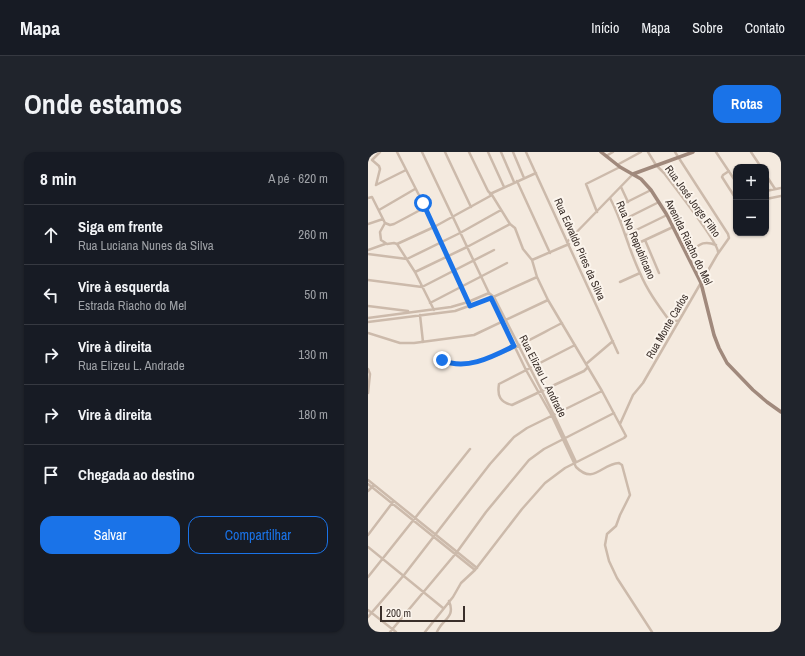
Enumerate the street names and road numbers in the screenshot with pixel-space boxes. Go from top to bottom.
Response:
street label: Rua José Jorge Filho [662,162,724,240]
street label: Rua Edvaldo Pires da Silva [551,196,609,302]
street label: Avenida Riacho do Mel [662,196,716,287]
street label: Rua No Republicano [613,199,659,281]
street label: Rua Monte Carlos [643,291,691,361]
street label: Rua Elizeu L. Andrade [516,333,570,419]

